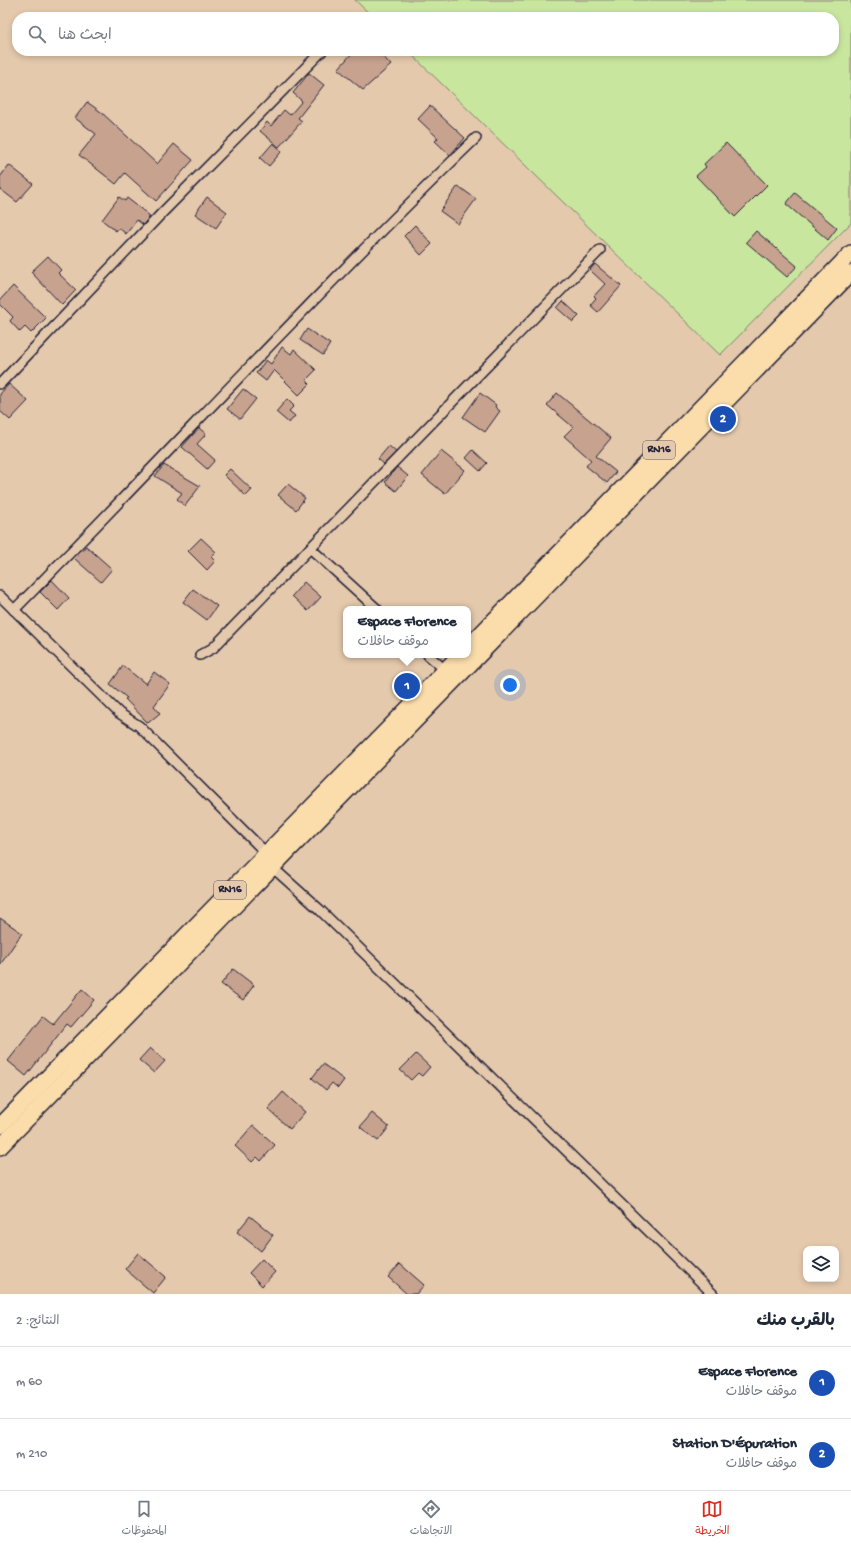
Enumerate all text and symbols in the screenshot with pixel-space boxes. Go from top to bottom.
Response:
search box [12,12,839,56]
icon: search [26,23,48,45]
text: ابحث هنا [58,27,112,45]
pin: 2 [710,404,736,434]
road number: RN16 [643,441,675,459]
popup [343,606,471,658]
text: Espace Florence [358,613,456,631]
text: موقف حافلات [358,635,429,650]
pin: 1 [394,671,420,701]
your location [500,675,520,695]
road number: RN16 [214,881,246,899]
map controls [803,1246,839,1282]
button: layers [803,1246,839,1282]
text: بالقرب منك [756,1312,835,1332]
text: النتائج: 2 [16,1314,60,1329]
text: Espace Florence [698,1363,797,1381]
text: 60 m [16,1375,42,1390]
text: 1 [819,1375,825,1390]
text: موقف حافلات [726,1385,797,1400]
text: Station D'Épuration [672,1435,797,1453]
text: 210 m [16,1447,47,1462]
text: 2 [819,1447,825,1462]
text: موقف حافلات [726,1457,797,1472]
tab: المحفوظات [122,1498,167,1540]
tab: الاتجاهات [410,1498,452,1540]
tab: الخريطة [695,1498,730,1540]

